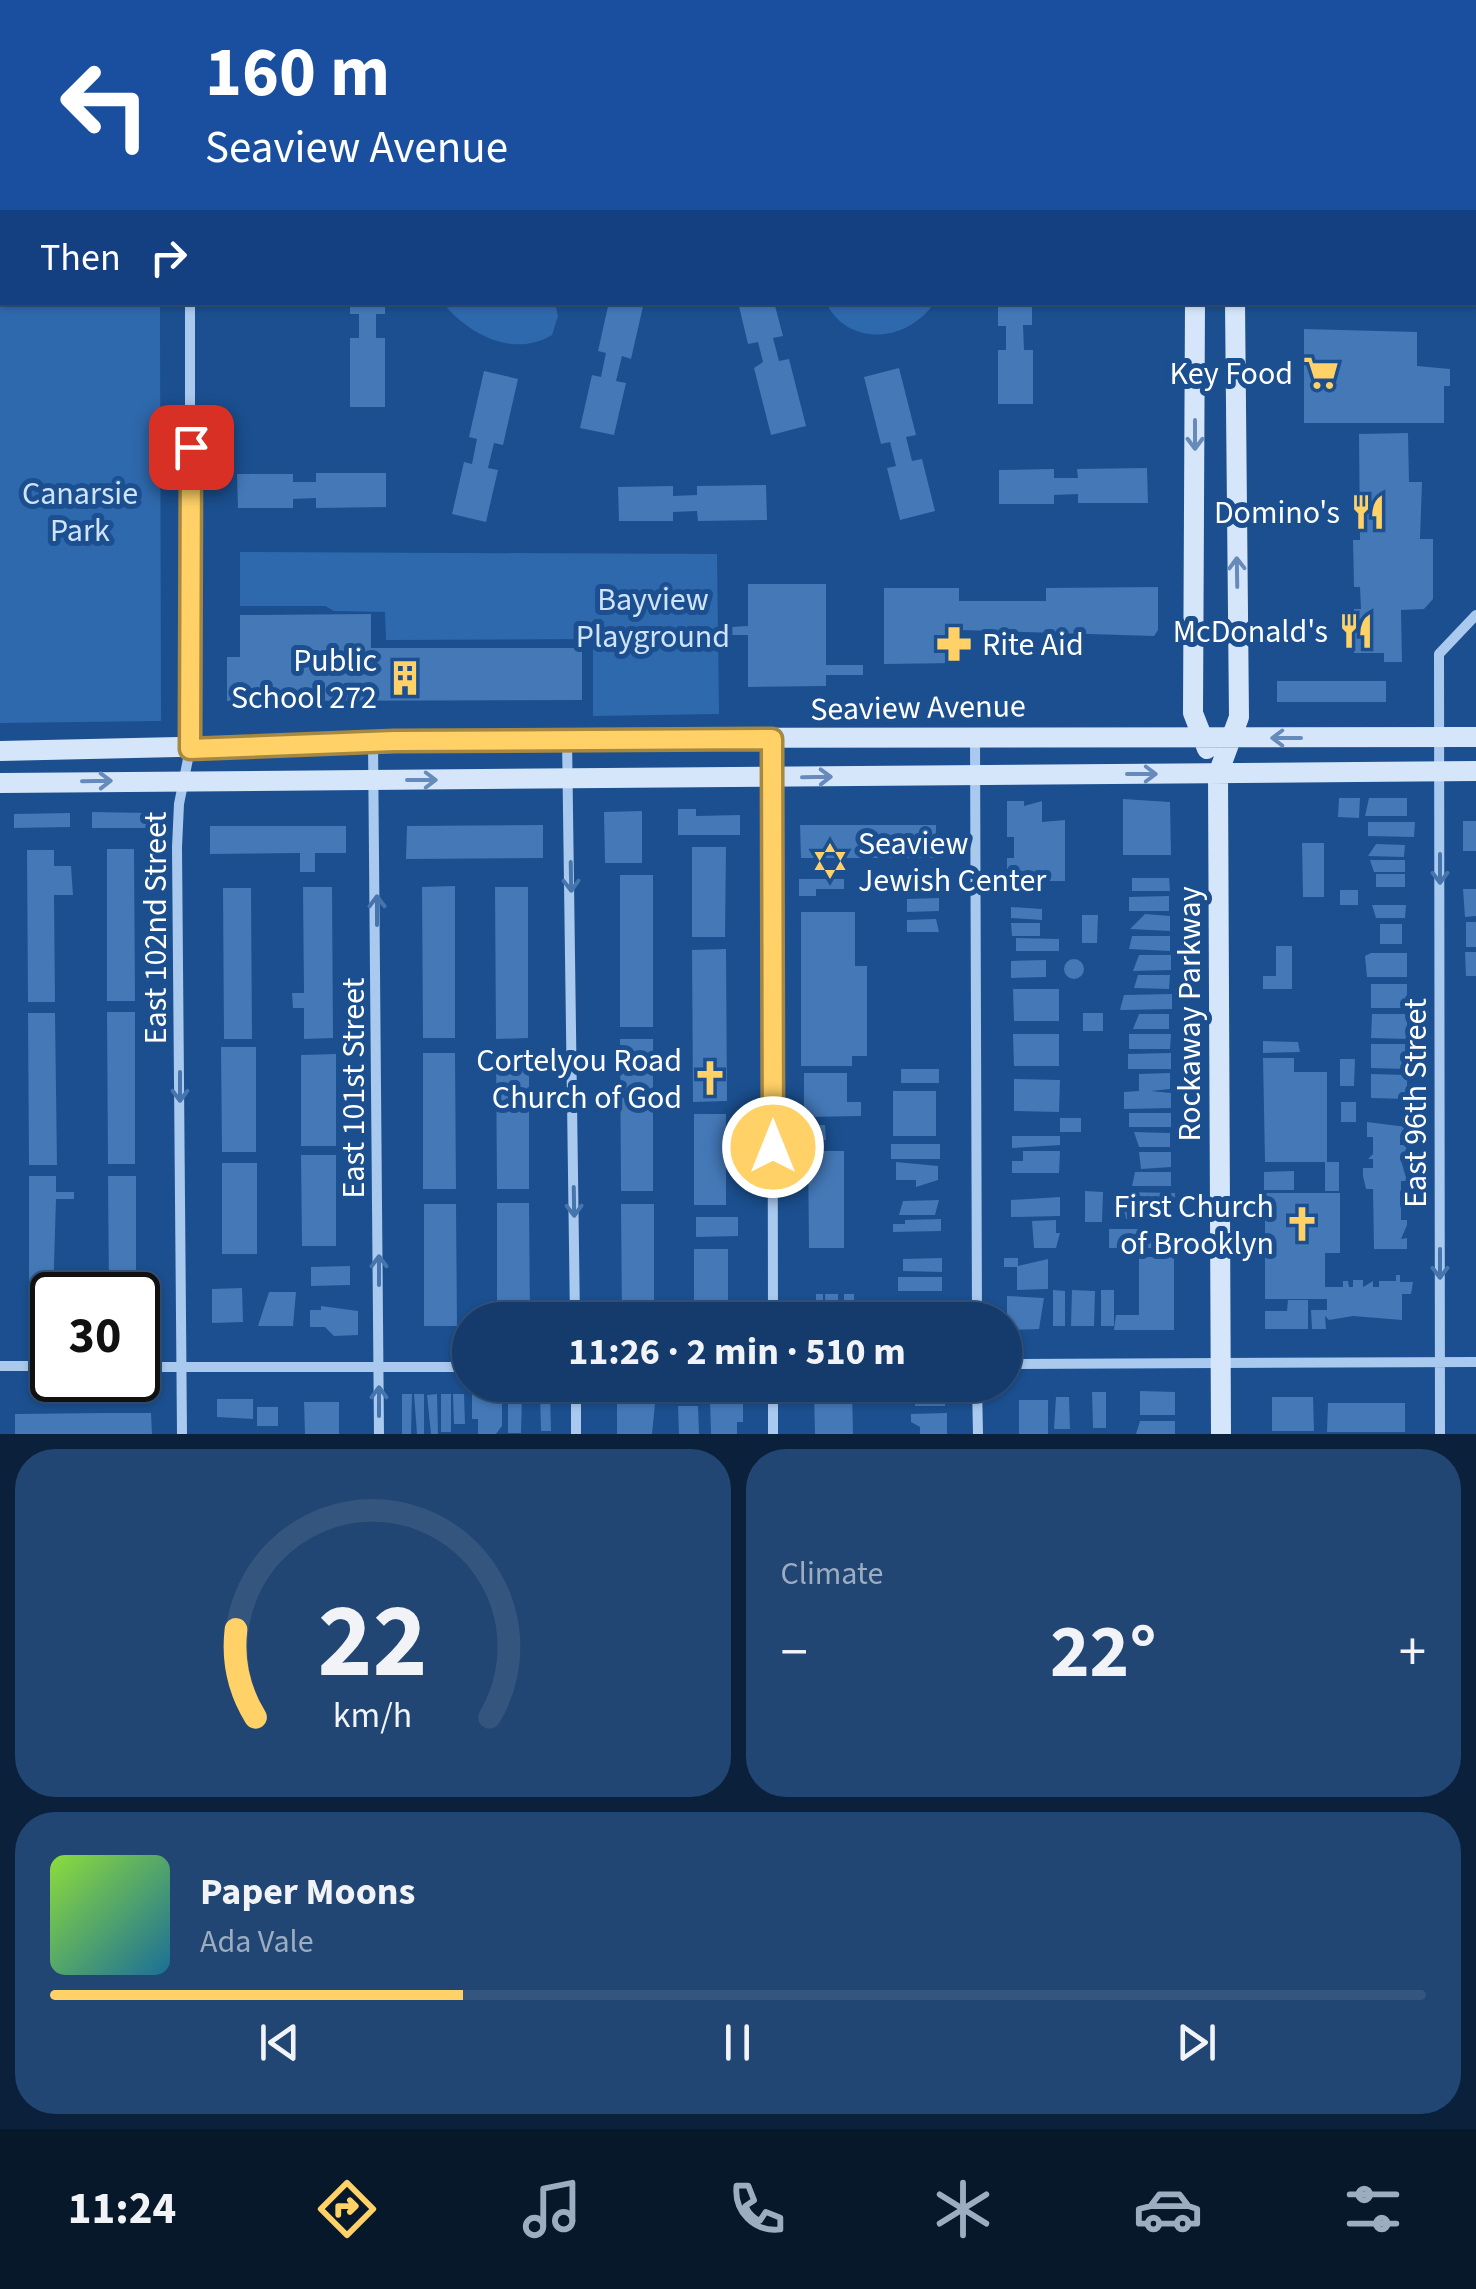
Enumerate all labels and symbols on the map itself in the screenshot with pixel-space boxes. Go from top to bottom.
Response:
place label: Key Food [1170,351,1293,397]
supermarket icon: Key Food [1302,354,1340,392]
pin [149,405,234,490]
one-way arrow [1186,418,1204,450]
park label: Canarsie Park [22,471,138,554]
place label: Domino's [1214,490,1340,536]
restaurant icon: Domino's [1349,493,1387,531]
one-way arrow [1228,557,1247,589]
park label: Bayview Playground [576,577,730,660]
place label: McDonald's [1173,609,1328,655]
restaurant icon: McDonald's [1337,612,1375,650]
place label: Rite Aid [982,622,1084,668]
pharmacy icon: Rite Aid [935,625,973,663]
place label: Public School 272 [231,638,377,721]
building icon: Public School 272 [386,659,424,697]
street label: Seaview Avenue [810,683,1026,733]
one-way arrow [1271,729,1303,748]
one-way arrow [1126,764,1158,784]
one-way arrow [800,768,833,786]
one-way arrow [406,770,438,790]
one-way arrow [81,772,113,791]
street label: East 102nd Street [133,812,179,1044]
place label: Seaview Jewish Center [858,821,1047,904]
synagogue icon: Seaview Jewish Center [811,842,849,880]
one-way arrow [1430,852,1450,884]
one-way arrow [562,860,580,892]
street label: Rockaway Parkway [1167,886,1213,1142]
one-way arrow [368,894,386,926]
street label: East 101st Street [331,977,377,1198]
street label: East 96th Street [1393,998,1439,1208]
place label: Cortelyou Road Church of God [476,1038,682,1121]
church icon: Cortelyou Road Church of God [691,1059,729,1097]
one-way arrow [170,1070,190,1103]
position arrow [721,1095,825,1199]
one-way arrow [564,1184,584,1217]
place label: First Church of Brooklyn [1113,1184,1274,1267]
church icon: First Church of Brooklyn [1283,1205,1321,1243]
one-way arrow [1430,1246,1450,1279]
one-way arrow [370,1254,388,1286]
speed limit sign: 30 [30,1272,160,1402]
one-way arrow [370,1385,388,1418]

